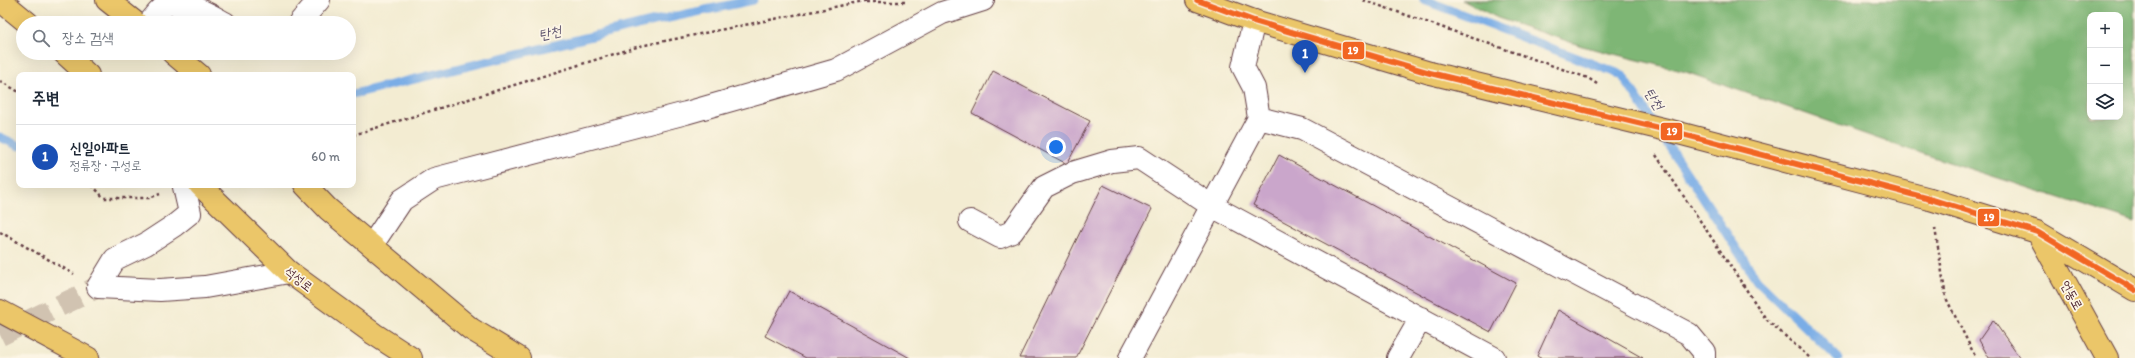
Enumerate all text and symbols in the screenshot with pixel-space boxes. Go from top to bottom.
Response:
map controls [2087,12,2123,120]
button: + [2087,12,2123,48]
search box [16,16,356,60]
water label: 탄천 [537,22,565,44]
icon: search [30,27,52,49]
text: 장소 검색 [62,29,114,47]
pin: 1 [1292,40,1318,73]
line badge: 19 [1342,41,1365,60]
text: 19 [1348,44,1359,57]
button: − [2087,48,2123,84]
button: layers [2087,84,2123,120]
water label: 탄천 [1641,85,1668,115]
text: 주변 [32,88,59,108]
line badge: 19 [1660,122,1683,141]
text: 19 [1667,125,1678,138]
your location [1046,137,1066,157]
text: 신일아파트 [70,139,130,157]
text: 1 [42,149,48,164]
text: 60 m [311,149,340,164]
text: 정류장 · 구성로 [70,158,142,173]
line badge: 19 [1977,208,2000,227]
text: 19 [1984,211,1995,224]
street label: 석성로 [282,263,316,295]
street label: 언동로 [2058,278,2086,312]

